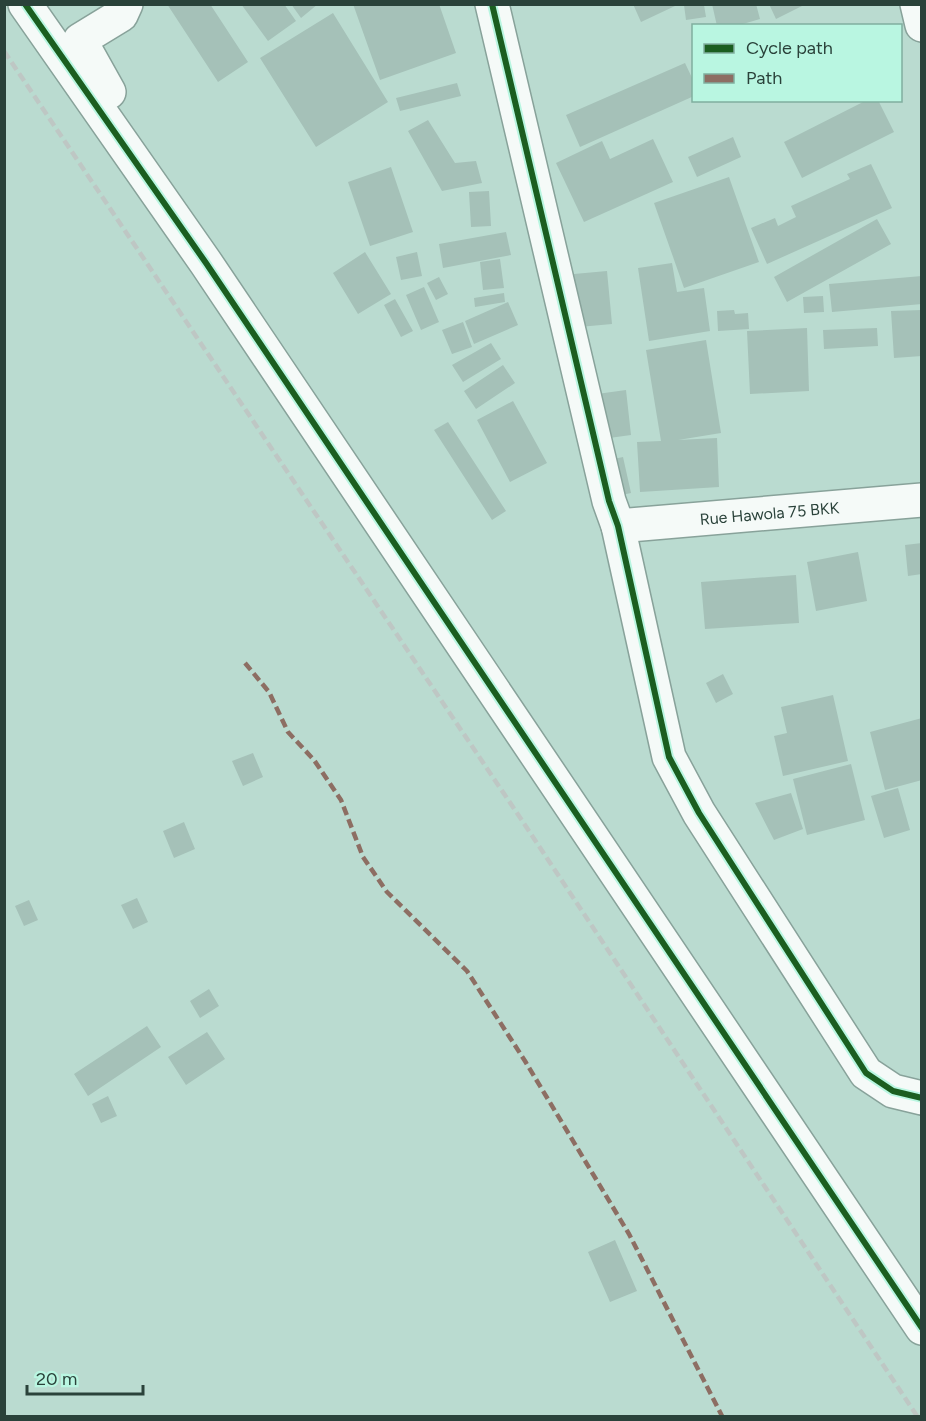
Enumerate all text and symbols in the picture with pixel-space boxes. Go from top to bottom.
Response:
legend [692,24,902,102]
text: Cycle path [746,37,833,59]
text: Path [746,67,782,89]
street label: Rue Hawola 75 BKK [699,498,840,528]
scale bar [27,1358,142,1396]
text: 20 m [36,1368,77,1390]

